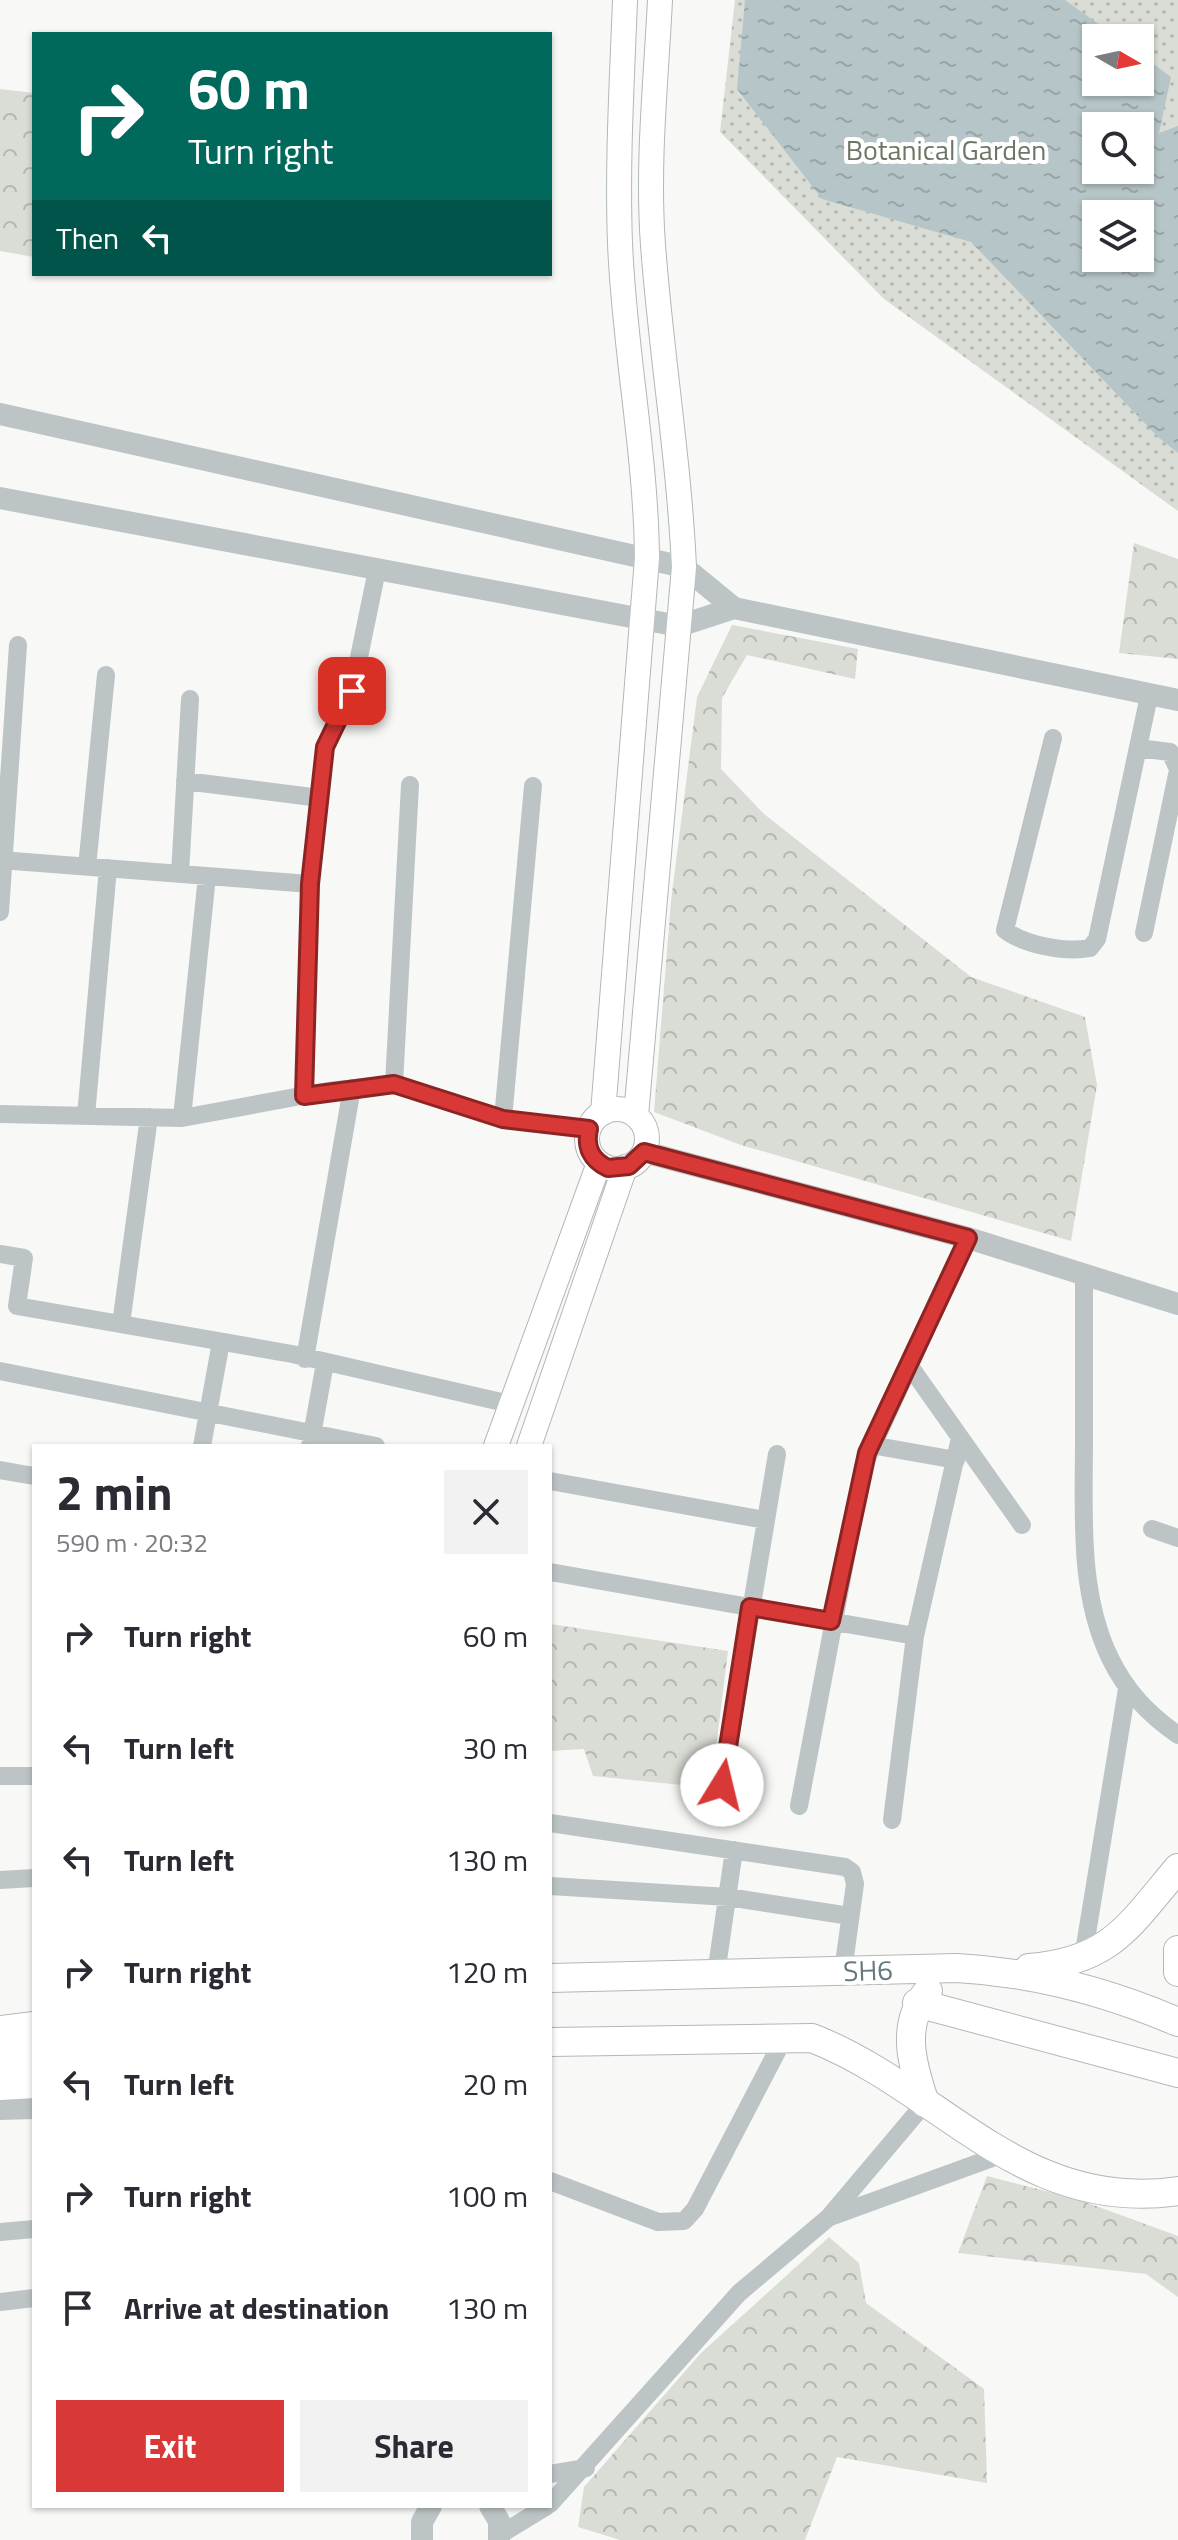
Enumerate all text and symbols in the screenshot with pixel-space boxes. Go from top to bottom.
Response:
north arrow [1082,24,1154,96]
map controls [1082,24,1154,272]
text: 60 m [188,46,310,131]
icon: right [56,64,160,168]
button: search [1082,112,1154,184]
text: Turn right [188,123,333,178]
park label: Botanical Garden [846,128,1046,171]
button: layers [1082,200,1154,272]
text: Then [56,215,119,261]
icon: left [135,216,179,260]
pin [318,657,386,725]
icon: arrive [330,669,374,713]
text: 2 min [56,1456,173,1529]
button: close [444,1470,528,1554]
text: 590 m · 20:32 [56,1523,208,1562]
text: Turn right [124,1613,252,1659]
text: 60 m [463,1613,528,1659]
icon: right [56,1614,100,1658]
text: Turn left [124,1725,234,1771]
text: 30 m [463,1725,528,1771]
icon: left [56,1726,100,1770]
position arrow [680,1743,764,1827]
text: Turn left [124,1837,234,1883]
text: 130 m [446,1837,528,1883]
icon: left [56,1838,100,1882]
street label: SH6 [842,1948,894,1992]
text: Turn right [124,1949,252,1995]
text: 120 m [446,1949,528,1995]
icon: right [56,1950,100,1994]
text: Turn left [124,2061,234,2107]
text: 20 m [463,2061,528,2107]
icon: left [56,2062,100,2106]
text: Turn right [124,2173,252,2219]
text: 100 m [446,2173,528,2219]
icon: right [56,2174,100,2218]
text: Arrive at destination [124,2285,389,2331]
text: 130 m [446,2285,528,2331]
icon: arrive [56,2286,100,2330]
button: Exit [56,2400,284,2492]
button: Share [300,2400,528,2492]

